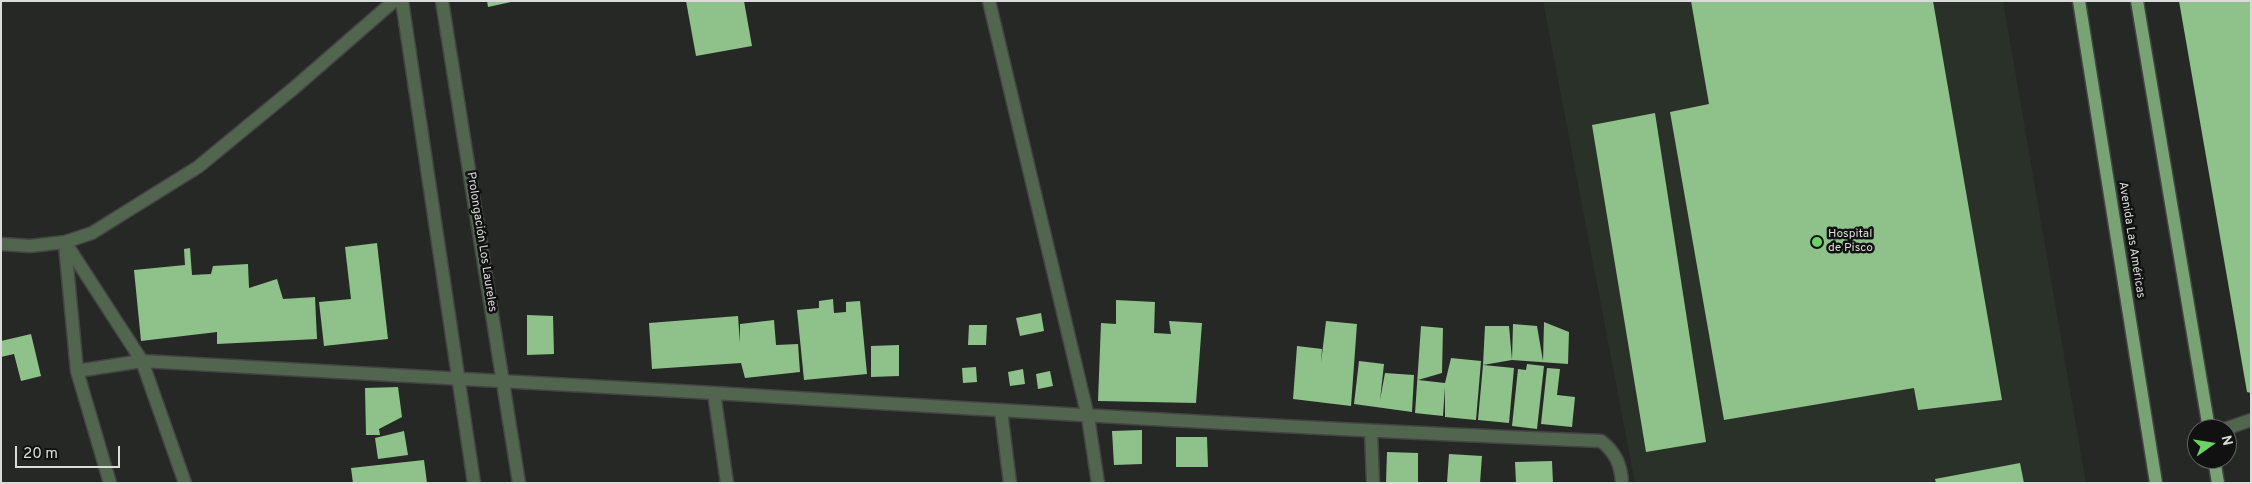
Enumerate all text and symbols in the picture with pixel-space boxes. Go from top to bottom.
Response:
street label: Prolongación Los Laureles [463,171,499,313]
street label: Avenida Las Américas [2115,181,2147,299]
place label: Hospital de Pisco [1828,228,1873,256]
marker: Hospital de Pisco [1810,235,1824,249]
north arrow [2187,419,2237,469]
text: N [2217,434,2236,448]
scale bar [18,436,122,468]
text: 20 m [23,445,58,464]

